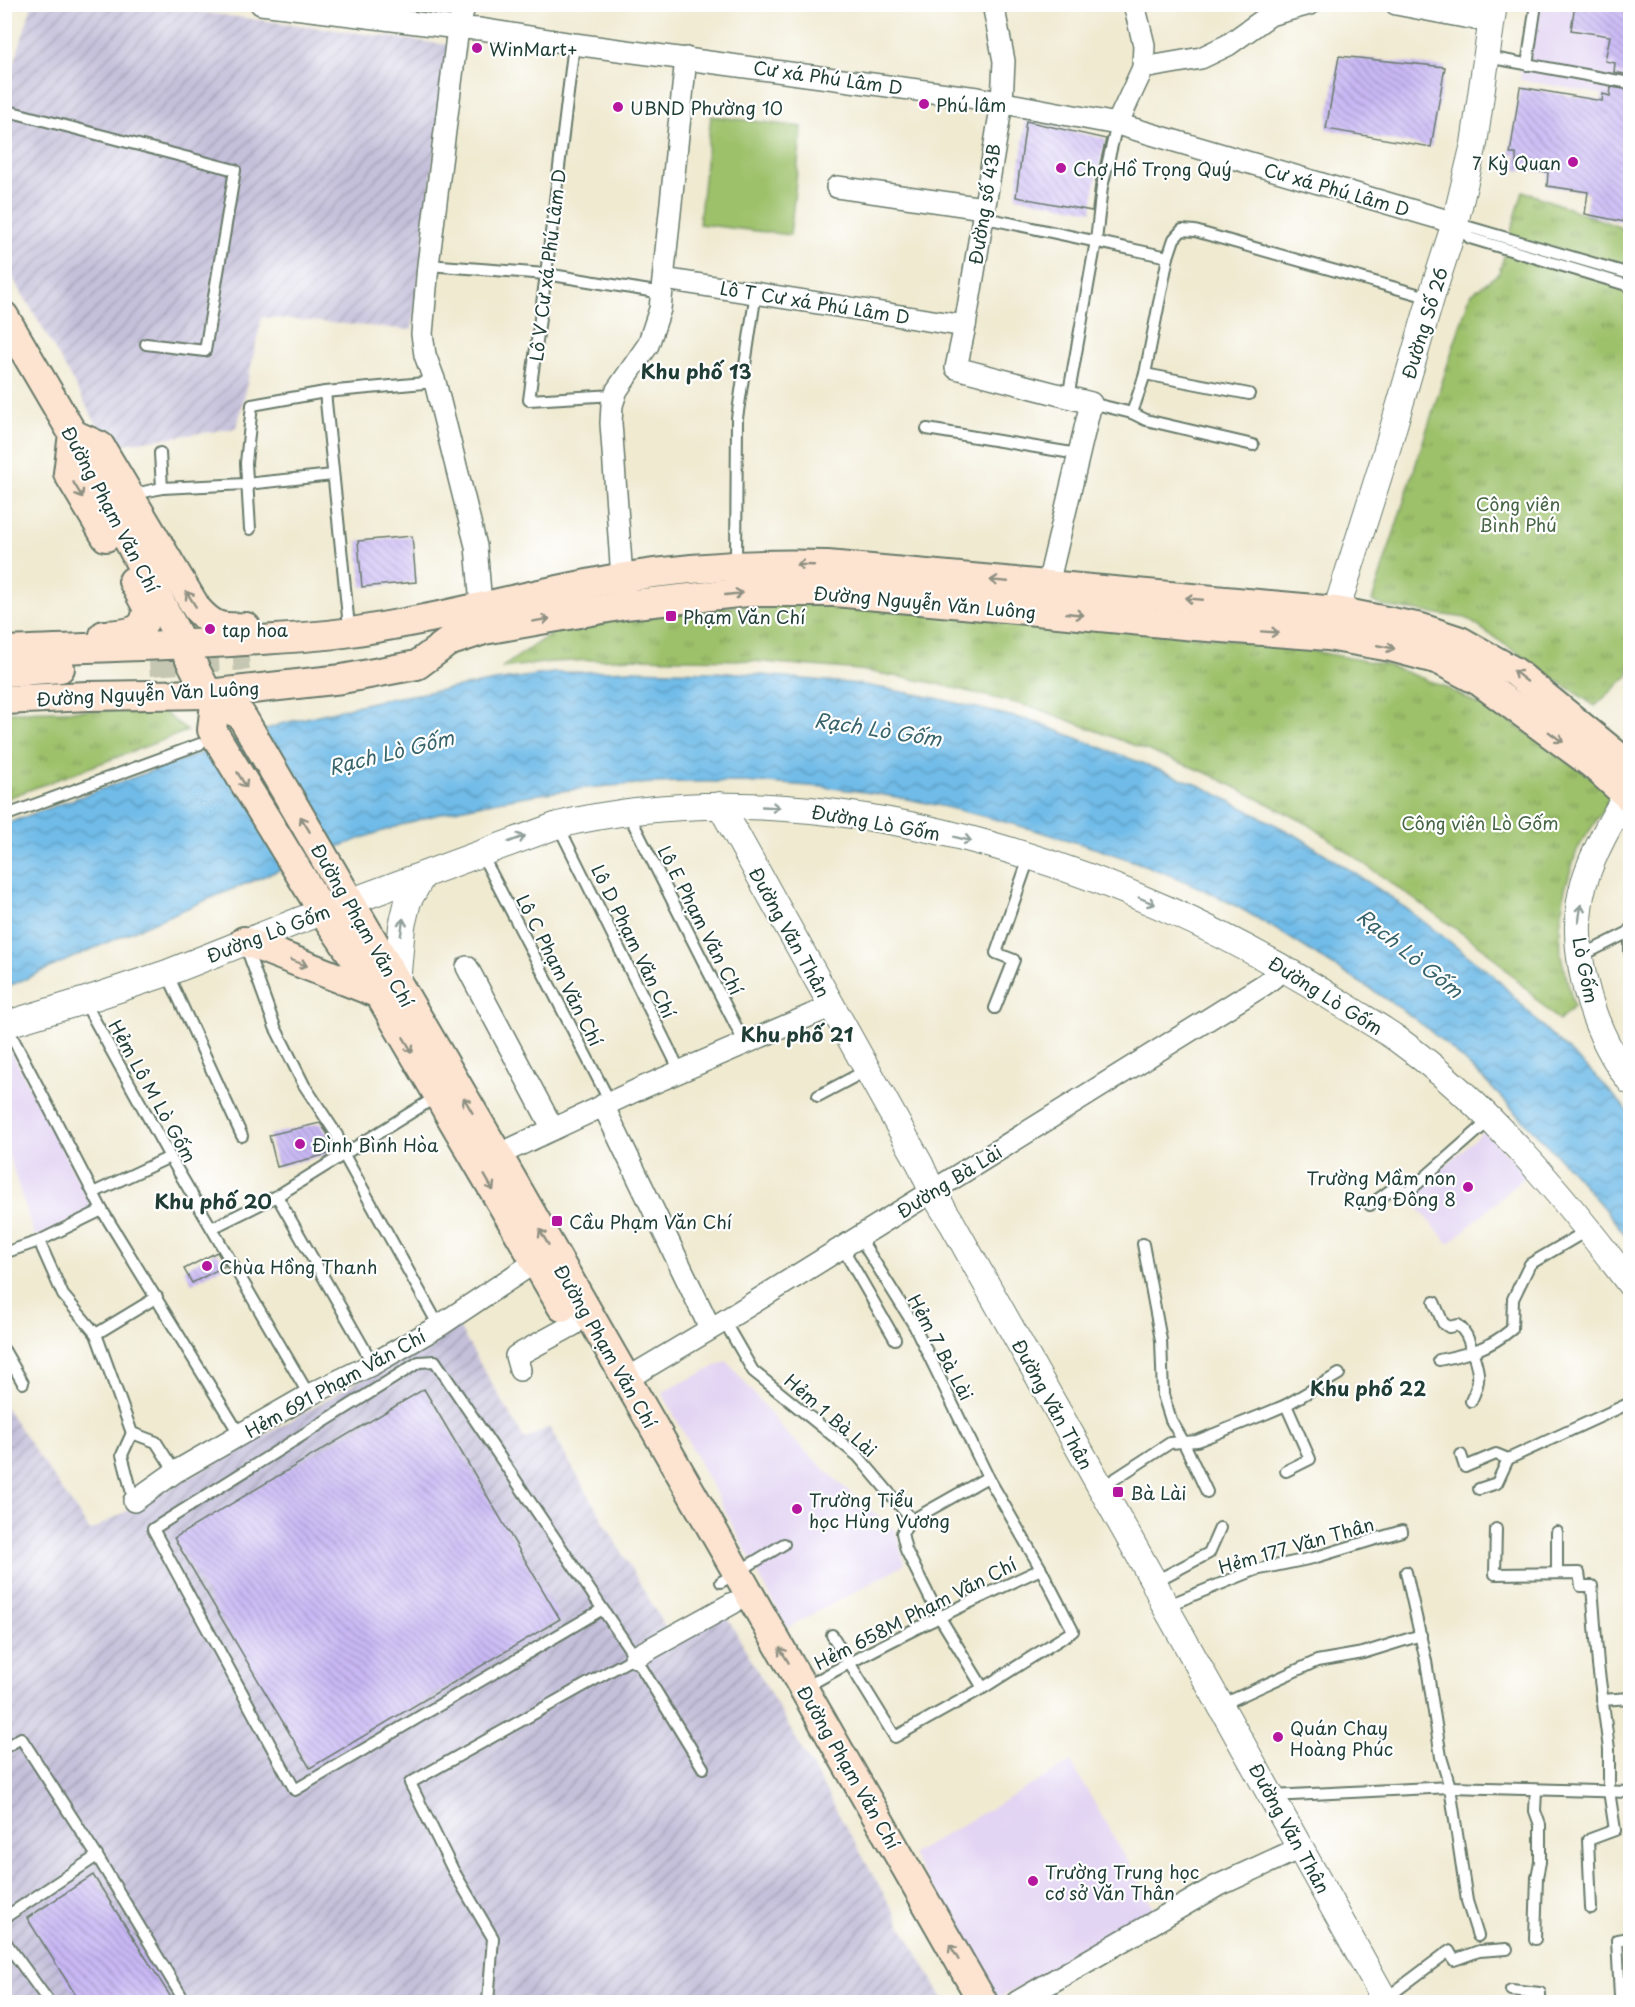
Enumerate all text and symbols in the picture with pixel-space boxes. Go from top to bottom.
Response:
place label: WinMart+ [489,35,578,62]
marker: WinMart+ [470,41,484,55]
street label: Cư xá Phú Lâm D [752,53,904,101]
place label: Phú lâm [936,91,1007,118]
place label: UBND Phường 10 [630,94,783,121]
marker: Phú lâm [917,97,931,111]
marker: UBND Phường 10 [611,100,625,114]
street label: Đường số 43B [961,142,1007,266]
place label: 7 Kỳ Quan [1472,149,1561,176]
place label: Chợ Hồ Trọng Quý [1073,155,1232,182]
street label: Cư xá Phú Lâm D [1261,155,1413,223]
marker: 7 Kỳ Quan [1566,155,1580,169]
marker: Chợ Hồ Trọng Quý [1054,161,1068,175]
street label: Lô V Cư xá Phú Lâm D [522,167,572,363]
street label: Đường Số 26 [1394,264,1454,382]
street label: Lô T Cư xá Phú Lâm D [718,274,912,330]
district label: Khu phố 13 [640,356,752,386]
street label: Đường Phạm Văn Chí [56,421,167,597]
one-way arrow [72,481,84,498]
park label: Công viên Bình Phú [1476,490,1560,538]
one-way arrow [796,559,816,570]
one-way arrow [990,575,1010,586]
street label: Đường Nguyễn Văn Luông [813,579,1037,625]
one-way arrow [724,588,744,599]
one-way arrow [184,591,196,608]
one-way arrow [1184,593,1204,604]
place label: Phạm Văn Chí [683,603,806,630]
marker: Phạm Văn Chí [664,609,678,623]
one-way arrow [1065,609,1085,620]
one-way arrow [531,614,551,625]
place label: tap hoa [222,616,289,643]
marker: tap hoa [203,622,217,636]
one-way arrow [1259,626,1279,637]
one-way arrow [1376,641,1395,653]
one-way arrow [1512,670,1528,683]
street label: Đường Nguyễn Văn Luông [36,674,260,712]
water label: Rạch Lò Gốm [812,704,944,754]
water label: Rạch Lò Gốm [325,722,458,782]
one-way arrow [1547,730,1563,743]
one-way arrow [237,771,249,788]
street label: Đường Lò Gốm [809,797,943,847]
one-way arrow [760,802,780,813]
park label: Công viên Lò Gốm [1401,809,1559,836]
one-way arrow [299,816,311,833]
one-way arrow [507,833,525,844]
one-way arrow [953,833,972,845]
street label: Đường Phạm Văn Chí [305,838,421,1012]
street label: Lô E Phạm Văn Chí [652,841,751,1000]
street label: Lô D Phạm Văn Chí [585,859,683,1023]
street label: Đường Văn Thân [743,862,837,1002]
street label: Lô C Phạm Văn Chí [510,889,610,1051]
one-way arrow [1137,896,1156,907]
street label: Đường Lò Gốm [202,897,334,969]
water label: Rạch Lò Gốm [1351,901,1470,1005]
one-way arrow [1574,904,1585,923]
one-way arrow [397,918,408,938]
street label: Lò Gốm [1566,935,1606,1005]
street label: Đường Lò Gốm [1264,949,1388,1041]
one-way arrow [289,958,308,969]
street label: Hẻm Lô M Lò Gốm [102,1015,204,1167]
district label: Khu phố 21 [741,1019,854,1049]
one-way arrow [402,1036,414,1053]
one-way arrow [462,1097,474,1114]
place label: Đình Bình Hòa [312,1131,439,1158]
marker: Đình Bình Hòa [293,1137,307,1151]
street label: Đường Bà Lài [891,1138,1007,1224]
place label: Trường Mầm non Rạng Đông 8 [1306,1164,1456,1212]
one-way arrow [483,1174,495,1191]
marker: Trường Mầm non Rạng Đông 8 [1461,1180,1475,1194]
district label: Khu phố 20 [154,1186,272,1216]
place label: Cầu Phạm Văn Chí [569,1208,732,1235]
marker: Cầu Phạm Văn Chí [550,1214,564,1228]
one-way arrow [538,1229,550,1246]
place label: Chùa Hồng Thanh [219,1253,378,1280]
marker: Chùa Hồng Thanh [200,1259,214,1273]
street label: Đường Phạm Văn Chí [548,1259,664,1433]
street label: Hẻm 7 Bà Lài [902,1289,980,1405]
street label: Hẻm 691 Phạm Văn Chí [240,1322,430,1444]
street label: Đường Văn Thân [1006,1334,1100,1474]
street label: Hẻm 1 Bà Lài [779,1367,883,1463]
district label: Khu phố 22 [1310,1373,1426,1403]
place label: Bà Lài [1130,1479,1186,1506]
marker: Bà Lài [1111,1485,1125,1499]
place label: Trường Tiểu học Hùng Vương [809,1486,950,1534]
marker: Trường Tiểu học Hùng Vương [790,1502,804,1516]
street label: Hẻm 177 Văn Thân [1215,1510,1377,1580]
street label: Hẻm 658M Phạm Văn Chí [809,1550,1021,1676]
one-way arrow [778,1647,790,1664]
street label: Đường Phạm Văn Chí [791,1680,907,1854]
place label: Quán Chay Hoàng Phúc [1290,1714,1393,1762]
marker: Quán Chay Hoàng Phúc [1271,1730,1285,1744]
street label: Đường Văn Thân [1243,1758,1337,1898]
place label: Trường Trung học cơ sở Văn Thân [1045,1858,1199,1906]
marker: Trường Trung học cơ sở Văn Thân [1026,1874,1040,1888]
one-way arrow [948,1944,960,1961]

